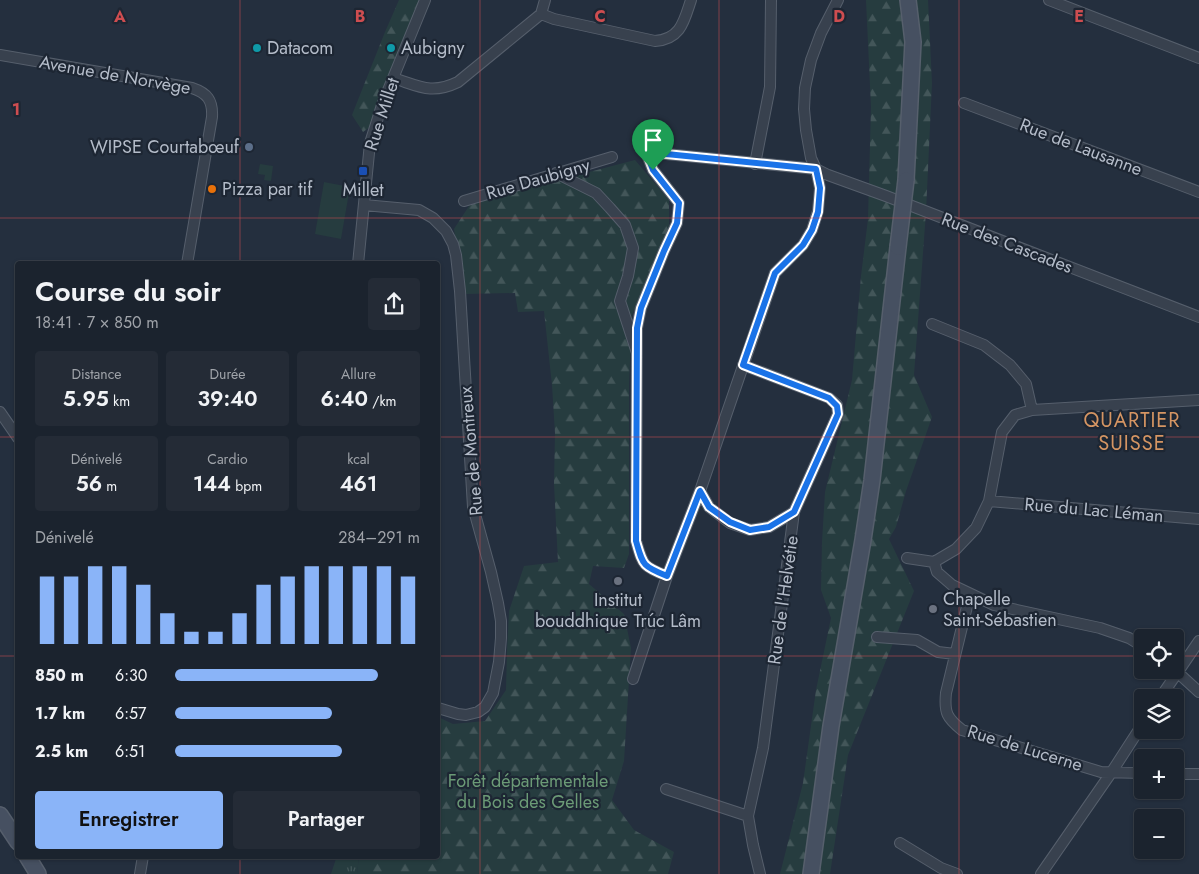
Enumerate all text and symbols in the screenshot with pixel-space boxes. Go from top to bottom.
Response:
text: A [113,5,126,28]
text: B [355,5,365,28]
text: C [594,5,606,28]
text: D [833,5,845,28]
text: E [1074,5,1084,28]
place label: Datacom [267,35,333,61]
place label: Aubigny [401,35,465,61]
marker: Datacom [251,42,263,54]
marker: Aubigny [385,42,397,54]
street label: Avenue de Norvège [37,49,193,101]
street label: Rue Millet [358,74,406,154]
text: 1 [12,98,20,121]
street label: Rue de Lausanne [1016,112,1146,182]
pin [632,119,674,170]
icon: arrive [639,126,667,154]
place label: WIPSE Courtabœuf [90,134,240,160]
marker: WIPSE Courtabœuf [243,141,255,153]
street label: Rue Daubigny [483,152,593,206]
marker: Millet [357,165,369,177]
place label: Pizza par tif [222,176,313,202]
place label: Millet [342,177,384,203]
marker: Pizza par tif [206,183,218,195]
street label: Rue des Cascades [938,206,1076,280]
text: Course du soir [35,271,221,312]
button: share [368,278,420,330]
text: 18:41 · 7 × 850 m [35,311,159,334]
text: Distance [71,364,122,384]
text: Durée [210,364,245,384]
text: Allure [341,364,376,384]
text: 5.95 [63,384,109,414]
text: 39:40 [198,384,258,414]
text: 6:40 [321,384,368,414]
street label: Rue de Montreux [452,385,490,517]
text: km [109,391,130,411]
text: /km [368,391,396,411]
district label: QUARTIER SUISSE [1083,406,1181,458]
text: Dénivelé [71,449,122,469]
text: Cardio [207,449,248,469]
text: kcal [347,449,370,469]
text: 56 [76,469,102,499]
text: 144 [193,469,231,499]
text: 461 [340,469,377,499]
text: m [102,476,117,496]
text: bpm [231,476,262,496]
street label: Rue du Lac Léman [1023,491,1165,529]
text: Dénivelé [35,526,94,549]
text: 284–291 m [338,526,420,549]
street label: Rue de l'Helvétie [761,534,805,666]
marker: Institut bouddhique Trúc Lâm [612,575,624,587]
place label: Chapelle Saint-Sébastien [943,586,1057,633]
place label: Institut bouddhique Trúc Lâm [535,587,701,634]
marker: Chapelle Saint-Sébastien [927,603,939,615]
map controls [1134,629,1184,859]
button: locate [1134,629,1184,679]
text: 850 m [35,664,84,687]
text: 6:30 [115,664,147,687]
button: layers [1134,689,1184,739]
text: 1.7 km [35,702,85,725]
text: 6:57 [115,702,146,725]
street label: Rue de Lucerne [964,718,1086,778]
text: 2.5 km [35,740,88,763]
text: 6:51 [115,740,145,763]
button: + [1134,749,1184,799]
park label: Forêt départementale du Bois des Gelles [448,768,608,815]
button: Enregistrer [35,791,223,849]
button: Partager [233,791,420,849]
button: − [1134,809,1184,859]

